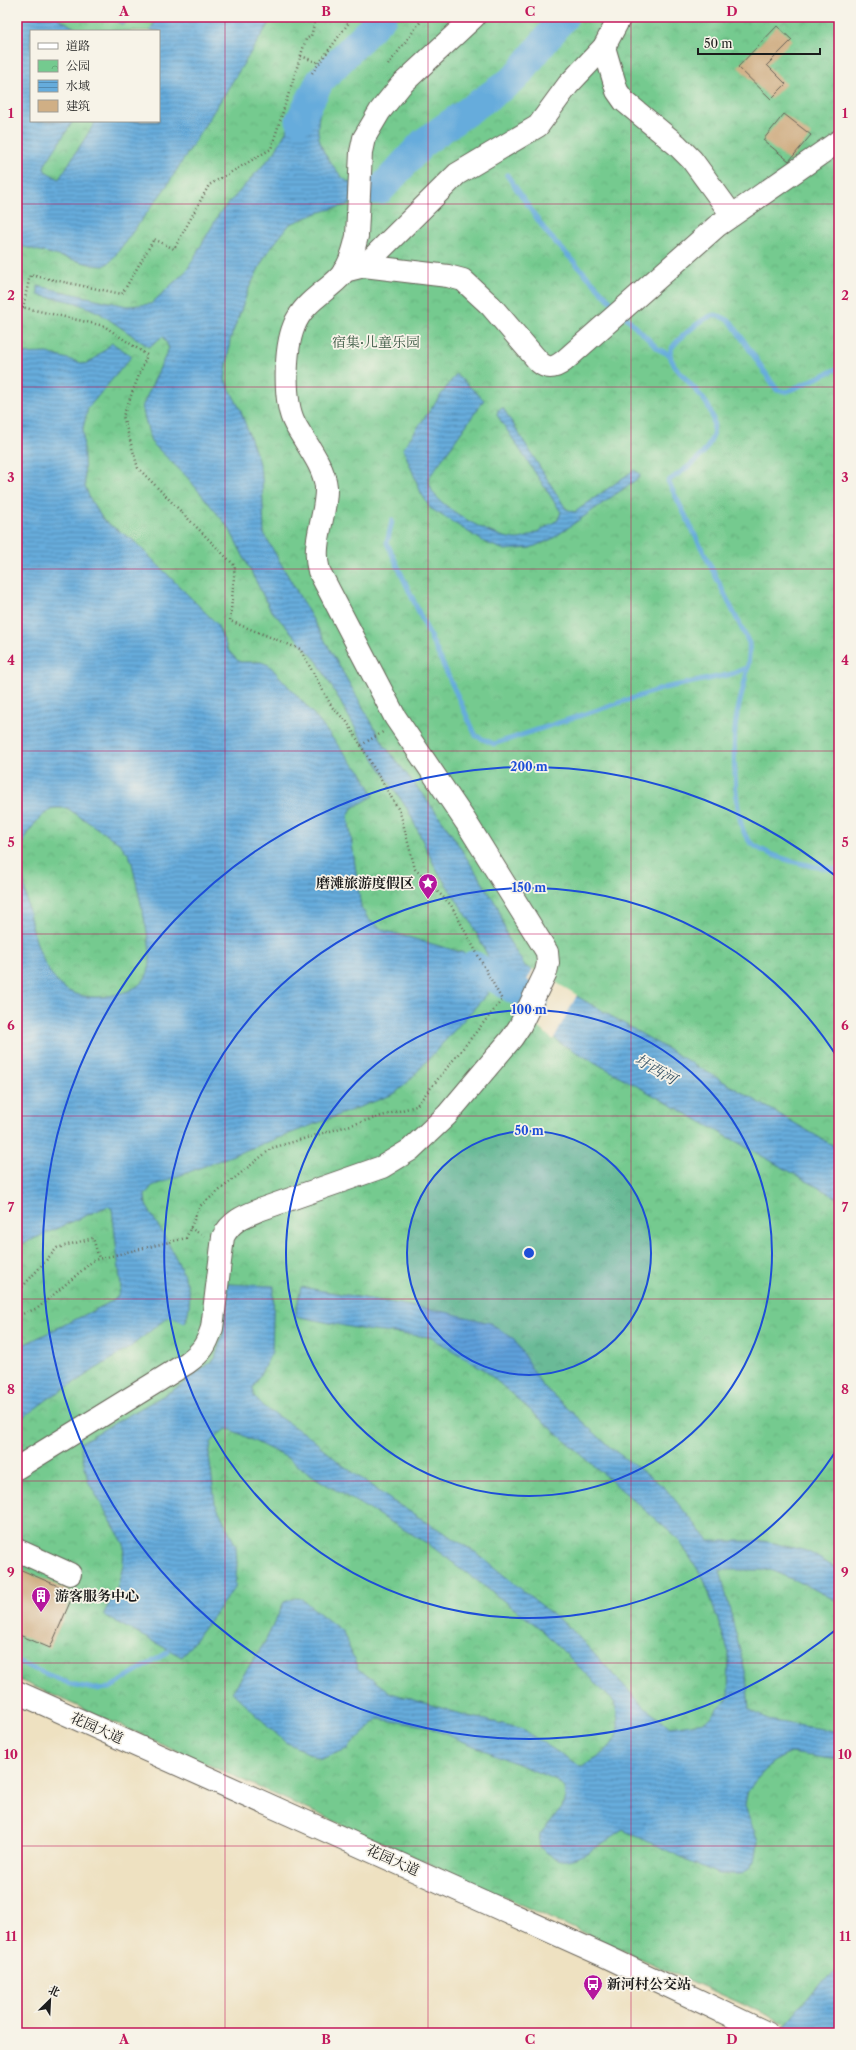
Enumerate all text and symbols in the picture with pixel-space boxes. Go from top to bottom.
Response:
text: A [118,3,130,19]
text: B [321,3,331,19]
text: C [525,3,535,19]
text: D [726,3,738,19]
legend [30,30,160,122]
scale bar [698,30,820,56]
text: 50 m [704,36,733,51]
text: 道路 [66,38,90,53]
text: 公园 [66,58,90,73]
text: 水域 [66,78,90,93]
text: 建筑 [66,98,90,113]
text: 1 [8,105,14,121]
text: 1 [842,105,848,121]
text: 2 [7,287,15,303]
text: 2 [841,287,849,303]
park label: 宿集·儿童乐园 [332,333,420,351]
text: 3 [7,469,15,485]
text: 3 [841,469,849,485]
text: 4 [7,652,15,668]
text: 4 [841,652,849,668]
text: 200 m [510,759,548,774]
text: 5 [7,834,15,850]
text: 5 [841,834,849,850]
place icon: 磨滩旅游度假区 [417,872,439,900]
place label: 磨滩旅游度假区 [316,874,414,892]
text: 150 m [512,880,546,895]
text: 100 m [511,1002,547,1017]
text: 6 [7,1017,15,1033]
text: 6 [841,1017,849,1033]
water label: 圩西河 [632,1050,683,1090]
text: 50 m [514,1123,544,1138]
text: 7 [8,1199,15,1215]
text: 7 [842,1199,849,1215]
centre of rings [522,1246,536,1260]
text: 8 [7,1381,15,1397]
text: 8 [841,1381,849,1397]
text: 9 [7,1564,15,1580]
text: 9 [841,1564,849,1580]
building icon: 游客服务中心 [30,1585,52,1613]
place label: 游客服务中心 [55,1587,139,1605]
street label: 花园大道 [68,1708,126,1748]
text: 10 [4,1746,18,1762]
text: 10 [838,1746,852,1762]
street label: 花园大道 [364,1840,422,1880]
text: 11 [5,1928,17,1944]
text: 11 [839,1928,851,1944]
bus stop icon: 新河村公交站 [582,1973,604,2001]
place label: 新河村公交站 [607,1975,691,1993]
north arrow [30,1980,70,2020]
text: 北 [46,1982,62,1999]
text: A [118,2031,130,2047]
text: B [321,2031,331,2047]
text: C [525,2031,535,2047]
text: D [726,2031,738,2047]

